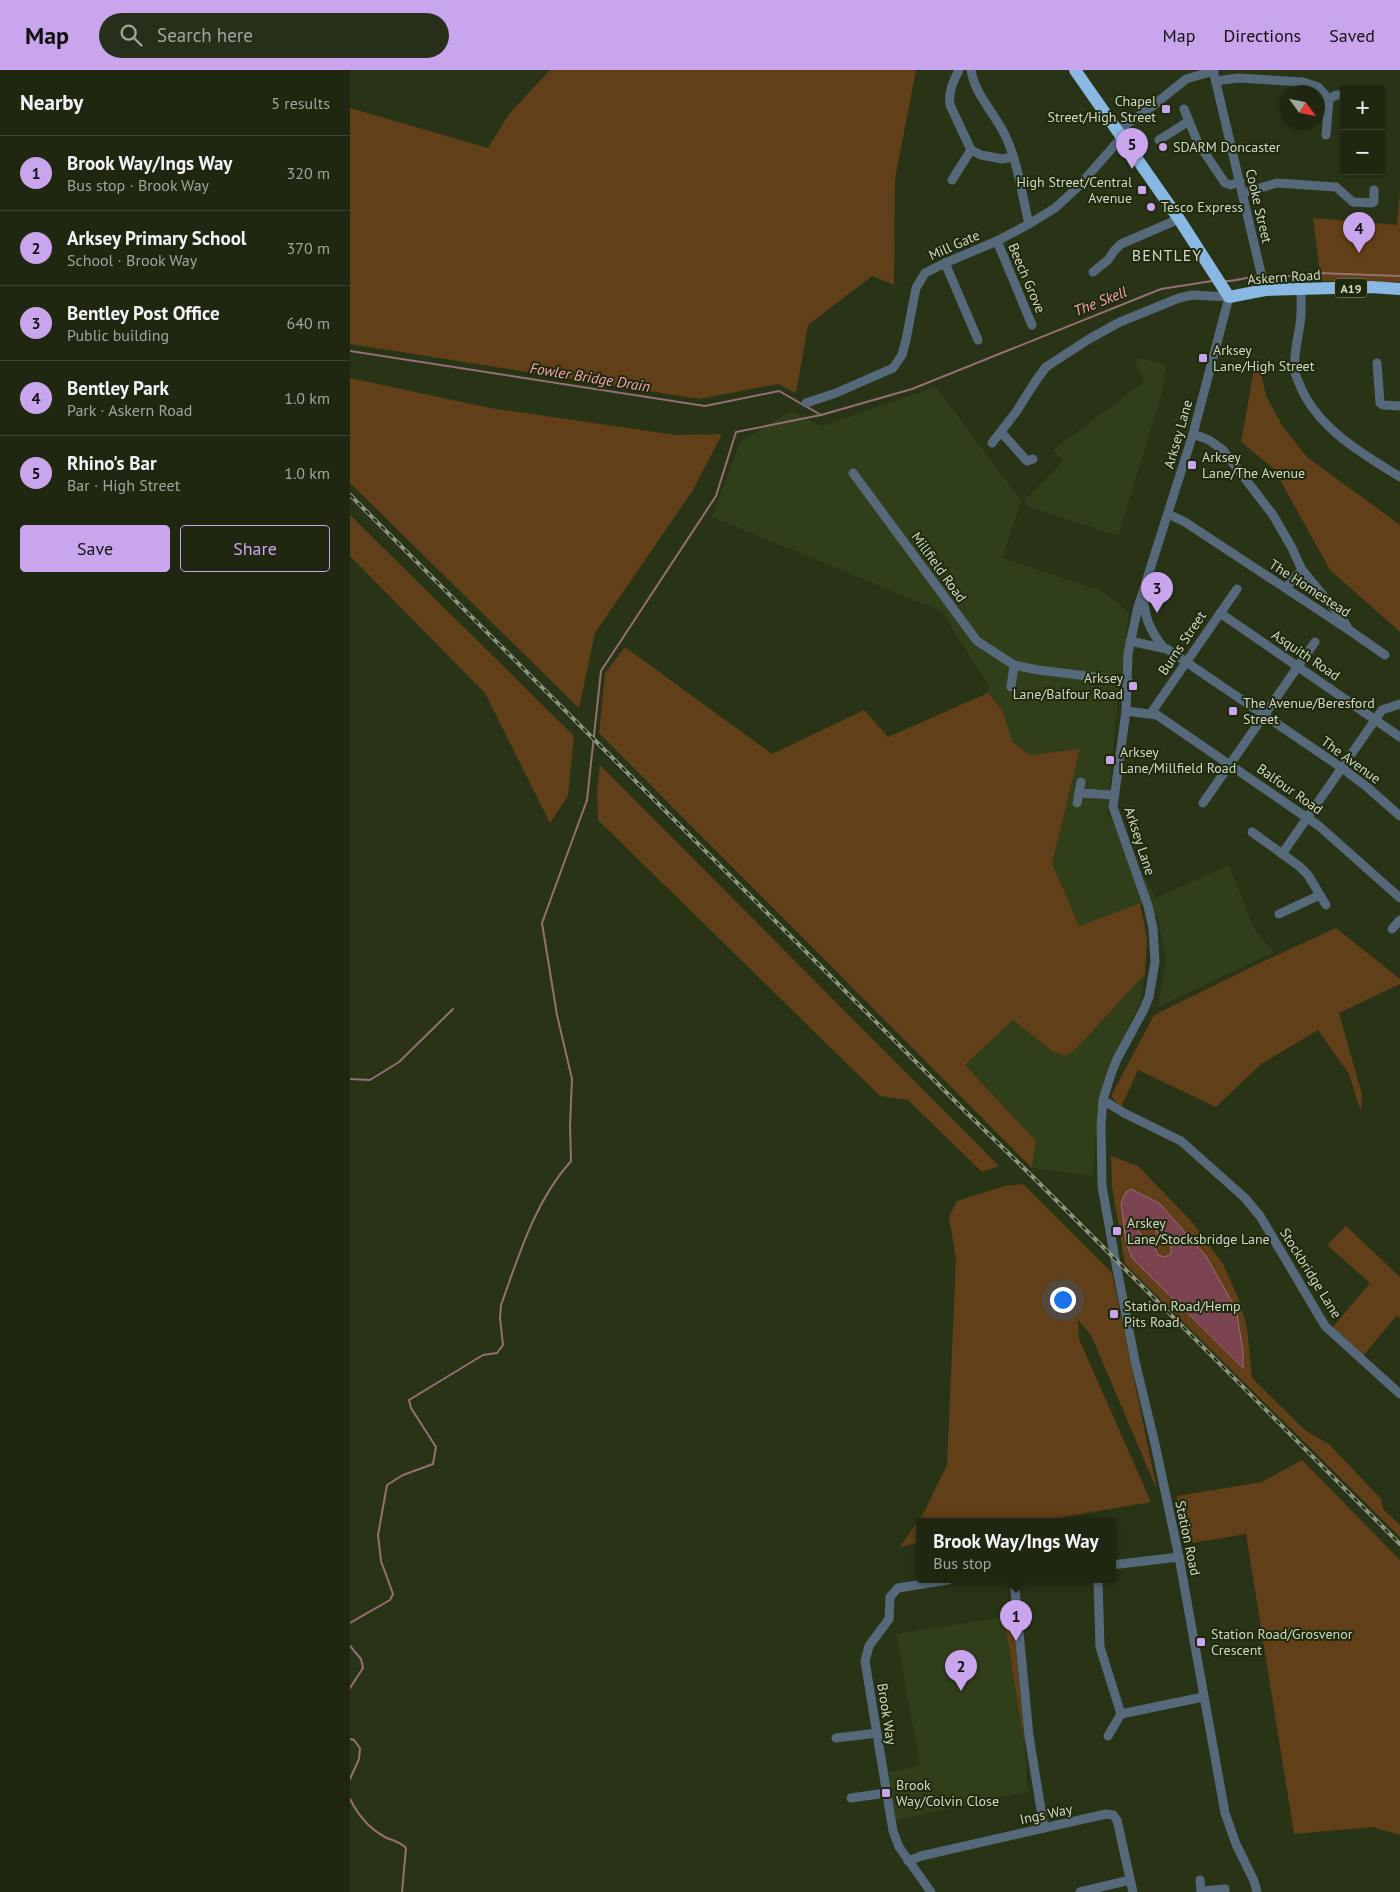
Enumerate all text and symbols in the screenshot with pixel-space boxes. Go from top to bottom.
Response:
search box [99,13,449,58]
text: Map [25,20,69,51]
icon: search [117,21,145,49]
text: Search here [157,23,253,47]
text: Map [1163,24,1195,47]
text: Directions [1223,24,1301,47]
text: Saved [1329,24,1375,47]
north arrow [1280,85,1325,130]
map controls [1340,85,1385,175]
button: + [1340,85,1385,130]
text: Nearby [20,89,83,116]
place label: Chapel Street/High Street [1047,92,1156,126]
text: 5 results [271,93,330,113]
marker: Chapel Street/High Street [1160,103,1172,115]
pin: 5 [1116,128,1148,169]
button: − [1340,130,1385,175]
place label: SDARM Doncaster [1173,138,1281,156]
marker: SDARM Doncaster [1157,141,1169,153]
text: Brook Way/Ings Way [67,151,232,175]
text: 1 [31,163,41,183]
text: 320 m [287,163,330,183]
street label: Cooke Street [1242,167,1276,245]
place label: High Street/Central Avenue [1016,173,1132,207]
text: Bus stop · Brook Way [67,175,209,195]
marker: High Street/Central Avenue [1136,184,1148,196]
place label: Tesco Express [1161,198,1243,216]
marker: Tesco Express [1145,201,1157,213]
pin: 4 [1343,212,1375,253]
text: Arksey Primary School [67,226,246,250]
street label: Mill Gate [926,226,982,264]
text: 2 [31,238,41,258]
text: 370 m [287,238,330,258]
street label: Beech Grove [1004,240,1050,316]
district label: BENTLEY [1132,245,1202,265]
text: School · Brook Way [67,250,197,270]
street label: Askern Road [1247,265,1321,289]
road number: A19 [1335,278,1367,298]
water label: The Skell [1071,282,1129,320]
text: Bentley Post Office [67,301,220,325]
text: 3 [31,313,41,333]
text: 640 m [287,313,330,333]
text: Public building [67,325,169,345]
place label: Arksey Lane/High Street [1213,341,1315,375]
marker: Arksey Lane/High Street [1197,352,1209,364]
water label: Fowler Bridge Drain [529,358,652,396]
text: Bentley Park [67,376,169,400]
text: 4 [31,388,41,408]
text: 1.0 km [284,388,330,408]
street label: Arksey Lane [1160,397,1196,471]
text: Park · Askern Road [67,400,192,420]
place label: Arksey Lane/The Avenue [1202,448,1305,482]
text: Rhino's Bar [67,451,157,475]
marker: Arksey Lane/The Avenue [1186,459,1198,471]
text: 5 [31,463,41,483]
text: 1.0 km [284,463,330,483]
text: Bar · High Street [67,475,180,495]
button: Save [20,525,170,572]
button: Share [180,525,330,572]
street label: Millfield Road [907,528,971,606]
street label: The Homestead [1266,555,1354,621]
pin: 3 [1141,572,1173,613]
street label: Burns Street [1154,607,1210,679]
street label: Asquith Road [1268,626,1344,684]
place label: Arksey Lane/Balfour Road [1013,669,1123,703]
marker: Arksey Lane/Balfour Road [1127,680,1139,692]
place label: The Avenue/Beresford Street [1243,694,1375,728]
marker: The Avenue/Beresford Street [1227,705,1239,717]
street label: The Avenue [1318,732,1384,788]
place label: Arksey Lane/Millfield Road [1120,743,1236,777]
marker: Arksey Lane/Millfield Road [1104,754,1116,766]
street label: Balfour Road [1253,760,1327,818]
street label: Arksey Lane [1121,805,1159,877]
place label: Arskey Lane/Stocksbridge Lane [1127,1214,1270,1248]
street label: Stockbridge Lane [1276,1224,1346,1322]
marker: Arskey Lane/Stocksbridge Lane [1111,1225,1123,1237]
your location [1050,1287,1076,1313]
place label: Station Road/Hemp Pits Road [1124,1297,1241,1331]
marker: Station Road/Hemp Pits Road [1108,1308,1120,1320]
street label: Station Road [1171,1499,1205,1577]
popup [916,1518,1116,1583]
text: Brook Way/Ings Way [933,1529,1099,1553]
text: Bus stop [933,1553,992,1573]
pin: 1 [1000,1600,1032,1641]
place label: Station Road/Grosvenor Crescent [1211,1625,1353,1659]
marker: Station Road/Grosvenor Crescent [1195,1636,1207,1648]
pin: 2 [945,1650,977,1691]
street label: Brook Way [873,1682,901,1747]
place label: Brook Way/Colvin Close [896,1776,999,1810]
marker: Brook Way/Colvin Close [880,1787,892,1799]
street label: Ings Way [1018,1800,1074,1828]

